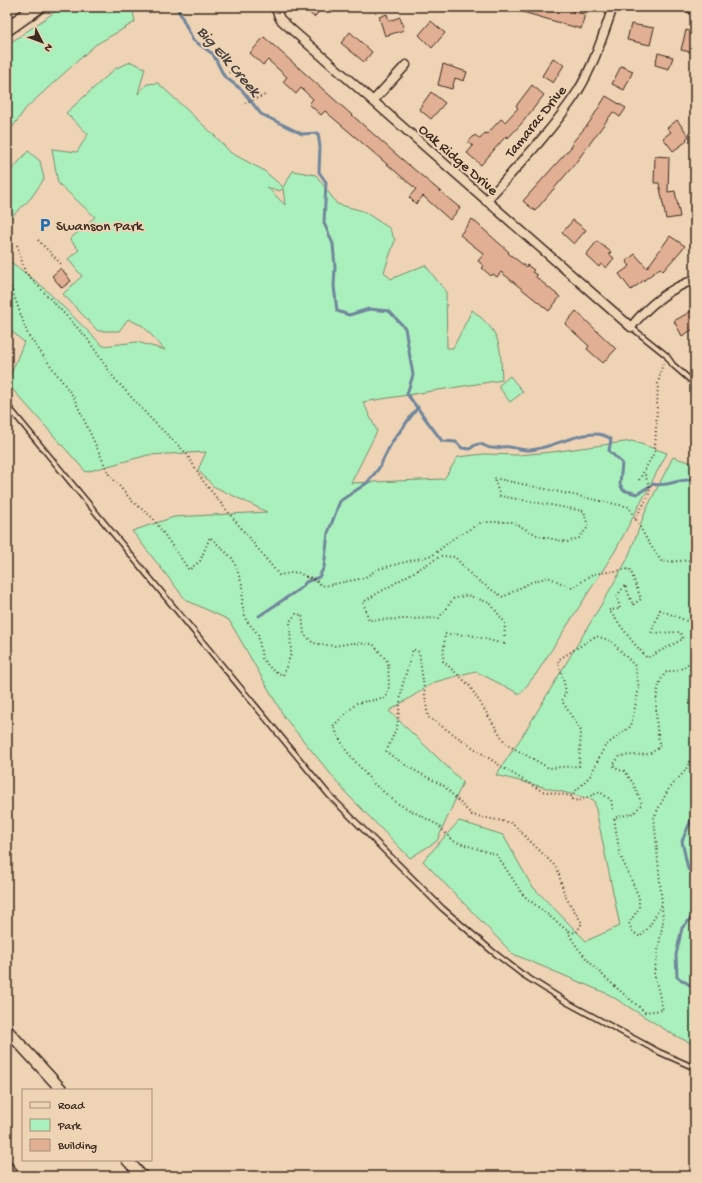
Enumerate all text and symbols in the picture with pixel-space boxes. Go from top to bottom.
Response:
north arrow [22,22,62,62]
water label: Big Elk Creek [192,23,264,103]
text: N [41,41,55,54]
street label: Tamarac Drive [501,82,571,163]
street label: Oak Ridge Drive [414,121,502,200]
parking icon: Swanson Park [37,217,53,233]
place label: Swanson Park [56,218,144,236]
legend [22,1089,152,1161]
text: Road [58,1100,85,1114]
text: Park [57,1120,83,1134]
text: Building [57,1140,97,1154]

